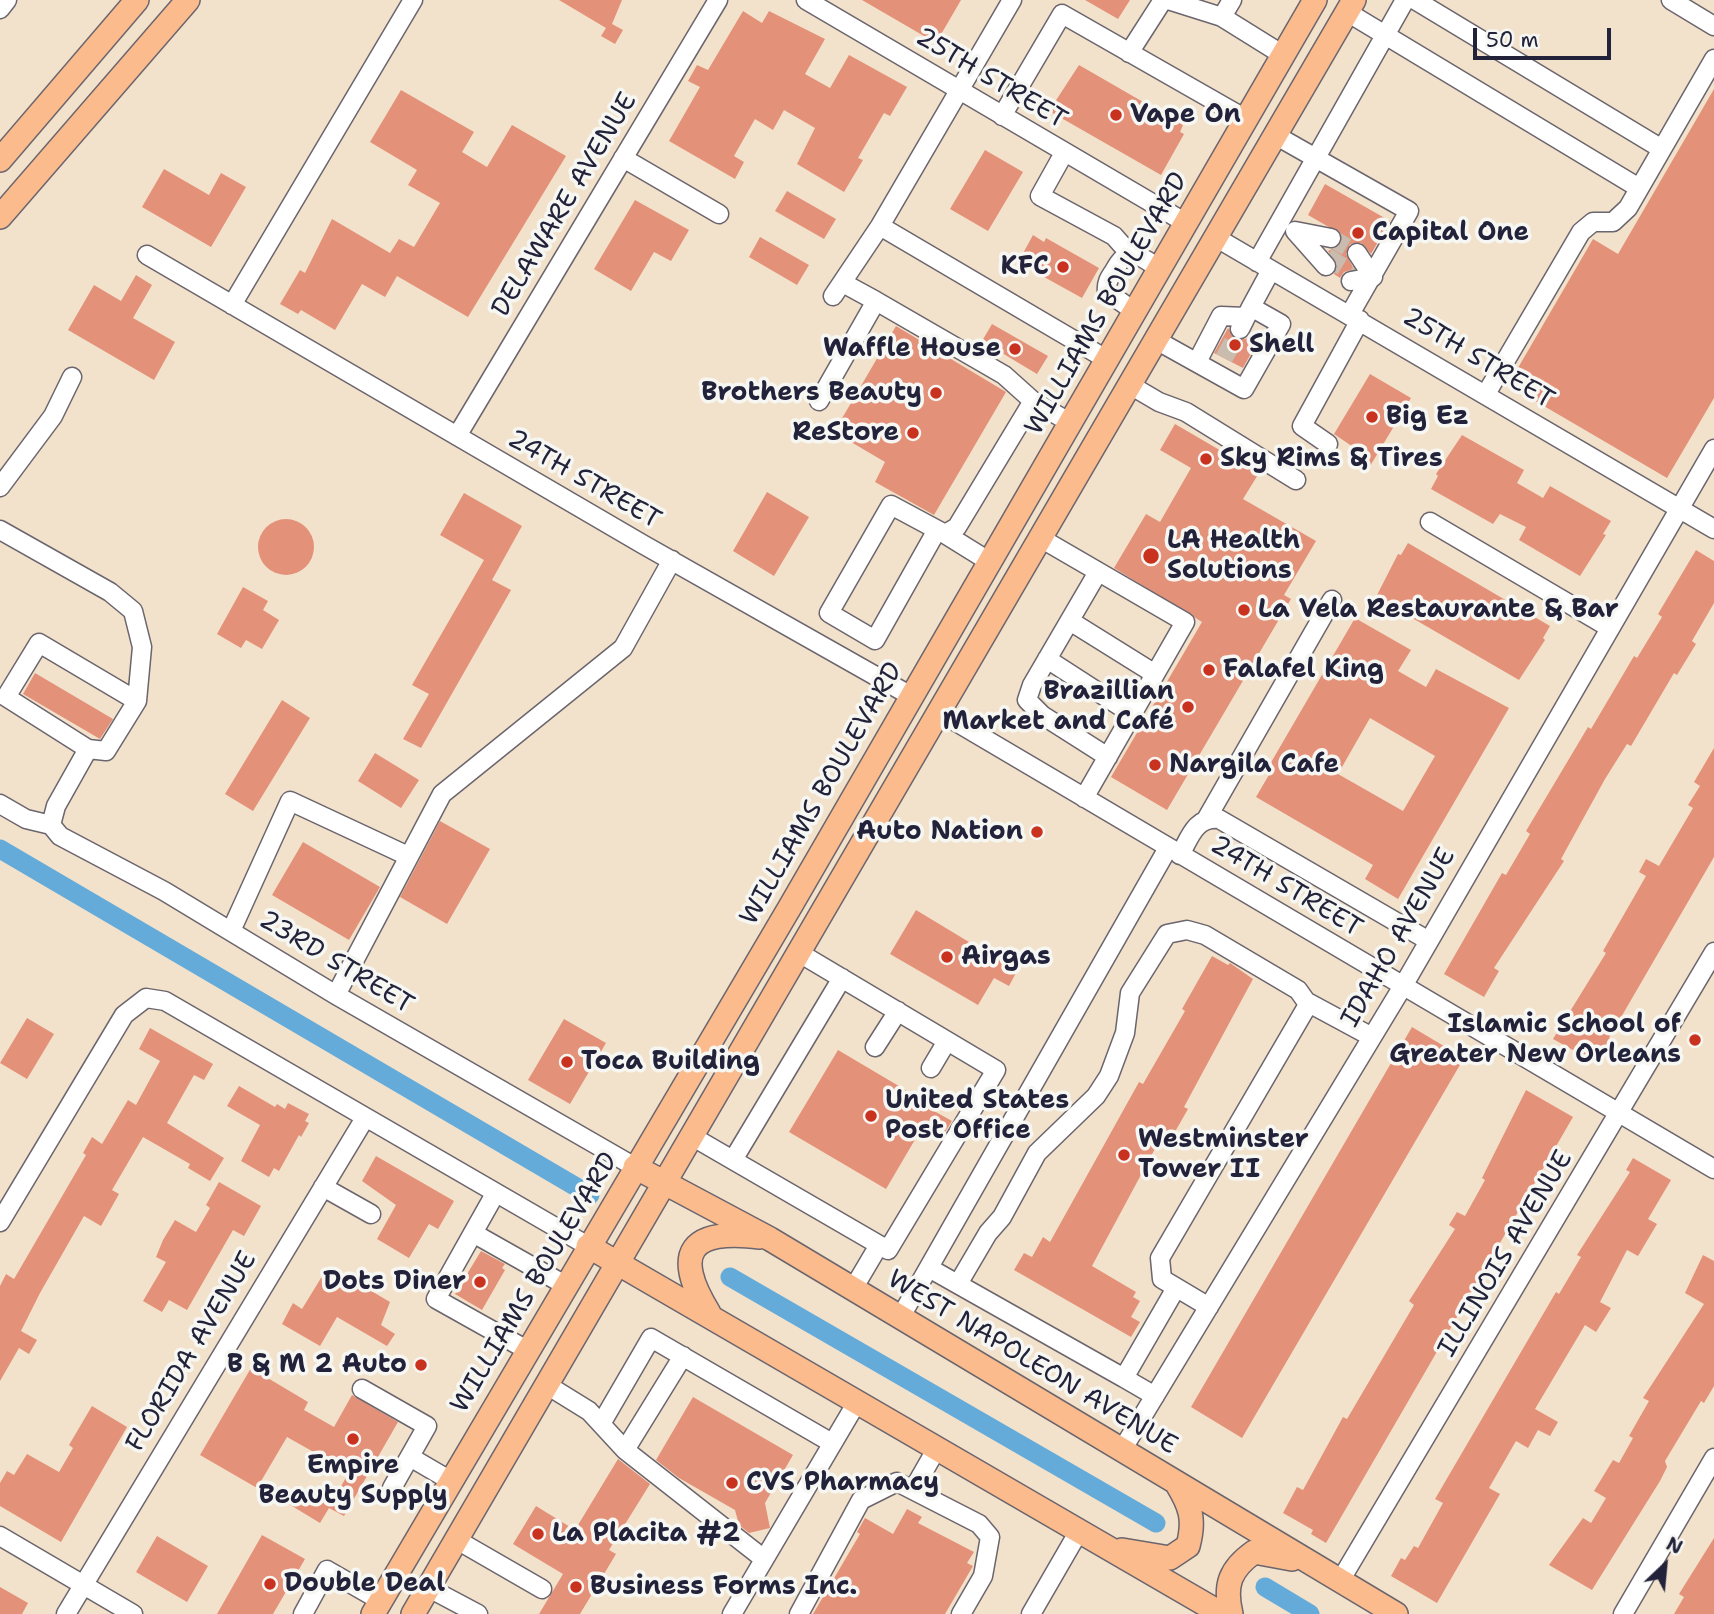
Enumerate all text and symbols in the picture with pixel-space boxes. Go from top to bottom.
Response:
scale bar [1476,14,1614,58]
street label: 25TH STREET [910,22,1072,136]
text: 50 m [1486,26,1539,54]
street label: DELAWARE AVENUE [486,88,644,322]
place label: Vape On [1130,99,1241,131]
marker: Vape On [1108,107,1124,123]
street label: WILLIAMS BOULEVARD [1019,167,1195,441]
place label: Capital One [1372,217,1529,249]
marker: Capital One [1350,225,1366,241]
place label: KFC [1000,251,1049,283]
marker: KFC [1055,259,1071,275]
street label: 25TH STREET [1397,302,1559,416]
place label: Shell [1249,329,1314,361]
place label: Waffle House [823,333,1001,365]
marker: Shell [1227,337,1243,353]
marker: Waffle House [1007,341,1023,357]
place label: Brothers Beauty [701,377,922,409]
marker: Brothers Beauty [928,385,944,401]
place label: Big Ez [1386,401,1469,433]
marker: Big Ez [1364,409,1380,425]
place label: ReStore [792,417,899,449]
street label: 24TH STREET [502,424,666,536]
marker: ReStore [905,425,921,441]
place label: Sky Rims & Tires [1220,443,1443,475]
marker: Sky Rims & Tires [1198,451,1214,467]
place label: LA Health Solutions [1167,525,1300,586]
marker: LA Health Solutions [1141,546,1161,566]
place label: La Vela Restaurante & Bar [1258,594,1619,626]
marker: La Vela Restaurante & Bar [1236,602,1252,618]
place label: Falafel King [1223,654,1384,686]
street label: WILLIAMS BOULEVARD [734,657,910,931]
marker: Falafel King [1201,662,1217,678]
place label: Brazillian Market and Café [943,676,1174,738]
marker: Brazillian Market and Café [1180,699,1196,715]
place label: Nargila Cafe [1169,749,1339,781]
marker: Nargila Cafe [1147,757,1163,773]
place label: Auto Nation [856,816,1023,848]
marker: Auto Nation [1029,824,1045,840]
street label: 24TH STREET [1204,829,1368,945]
street label: IDAHO AVENUE [1335,843,1463,1033]
street label: 23RD STREET [253,905,419,1021]
place label: Airgas [961,941,1051,973]
marker: Airgas [939,949,955,965]
place label: Islamic School of Greater New Orleans [1389,1009,1681,1070]
marker: Islamic School of Greater New Orleans [1687,1032,1703,1048]
place label: Toca Building [581,1046,760,1078]
marker: Toca Building [559,1054,575,1070]
place label: United States Post Office [885,1085,1069,1146]
marker: United States Post Office [863,1108,879,1124]
place label: Westminster Tower II [1138,1124,1309,1186]
street label: ILLINOIS AVENUE [1432,1145,1580,1363]
street label: WILLIAMS BOULEVARD [445,1147,625,1419]
marker: Westminster Tower II [1116,1147,1132,1163]
street label: FLORIDA AVENUE [120,1246,264,1458]
street label: WEST NAPOLEON AVENUE [881,1264,1183,1462]
place label: Dots Diner [323,1266,466,1298]
marker: Dots Diner [472,1274,488,1290]
place label: B & M 2 Auto [227,1349,407,1381]
marker: B & M 2 Auto [413,1357,429,1373]
marker: Empire Beauty Supply [345,1431,361,1447]
place label: Empire Beauty Supply [258,1450,448,1512]
place label: CVS Pharmacy [746,1467,939,1499]
marker: CVS Pharmacy [724,1475,740,1491]
place label: La Placita #2 [552,1518,740,1550]
marker: La Placita #2 [530,1526,546,1542]
north arrow [1630,1530,1700,1600]
text: N [1662,1531,1687,1560]
place label: Double Deal [284,1568,445,1600]
place label: Business Forms Inc. [590,1571,857,1603]
marker: Double Deal [262,1576,278,1592]
marker: Business Forms Inc. [568,1579,584,1595]

